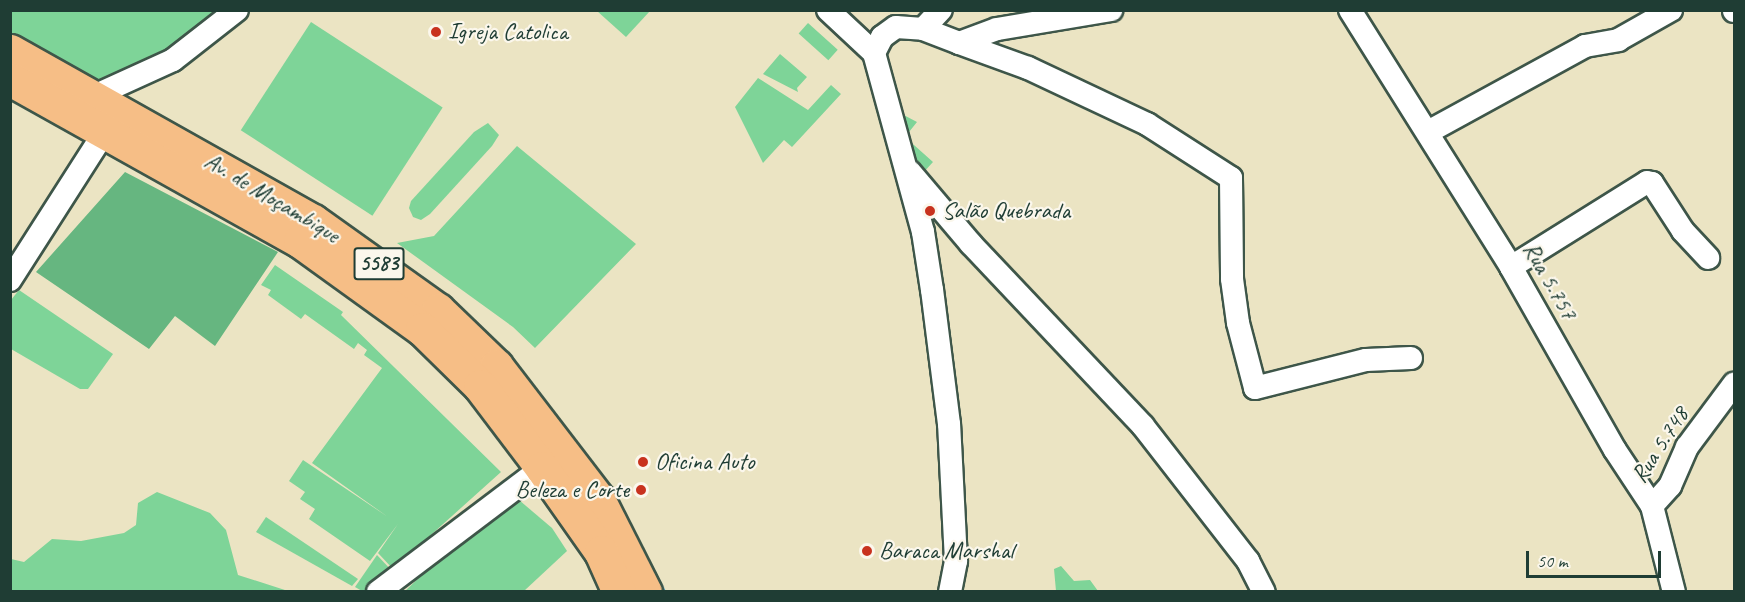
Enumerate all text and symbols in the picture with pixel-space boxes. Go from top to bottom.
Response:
place label: Igreja Catolica [448,18,569,46]
marker: Igreja Catolica [429,25,443,39]
street label: Av. de Moçambique [199,146,345,250]
place label: Salão Quebrada [942,197,1070,225]
marker: Salão Quebrada [923,204,937,218]
street label: Rua 5.757 [1516,237,1584,325]
road number: 5583 [354,245,404,283]
street label: Rua 5.748 [1625,402,1695,488]
place label: Oficina Auto [655,448,754,476]
marker: Oficina Auto [636,455,650,469]
place label: Beleza e Corte [516,476,629,504]
marker: Beleza e Corte [634,483,648,497]
place label: Baraca Marshal [879,537,1013,565]
scale bar [1529,539,1664,577]
marker: Baraca Marshal [860,544,874,558]
text: 50 m [1537,550,1568,572]

